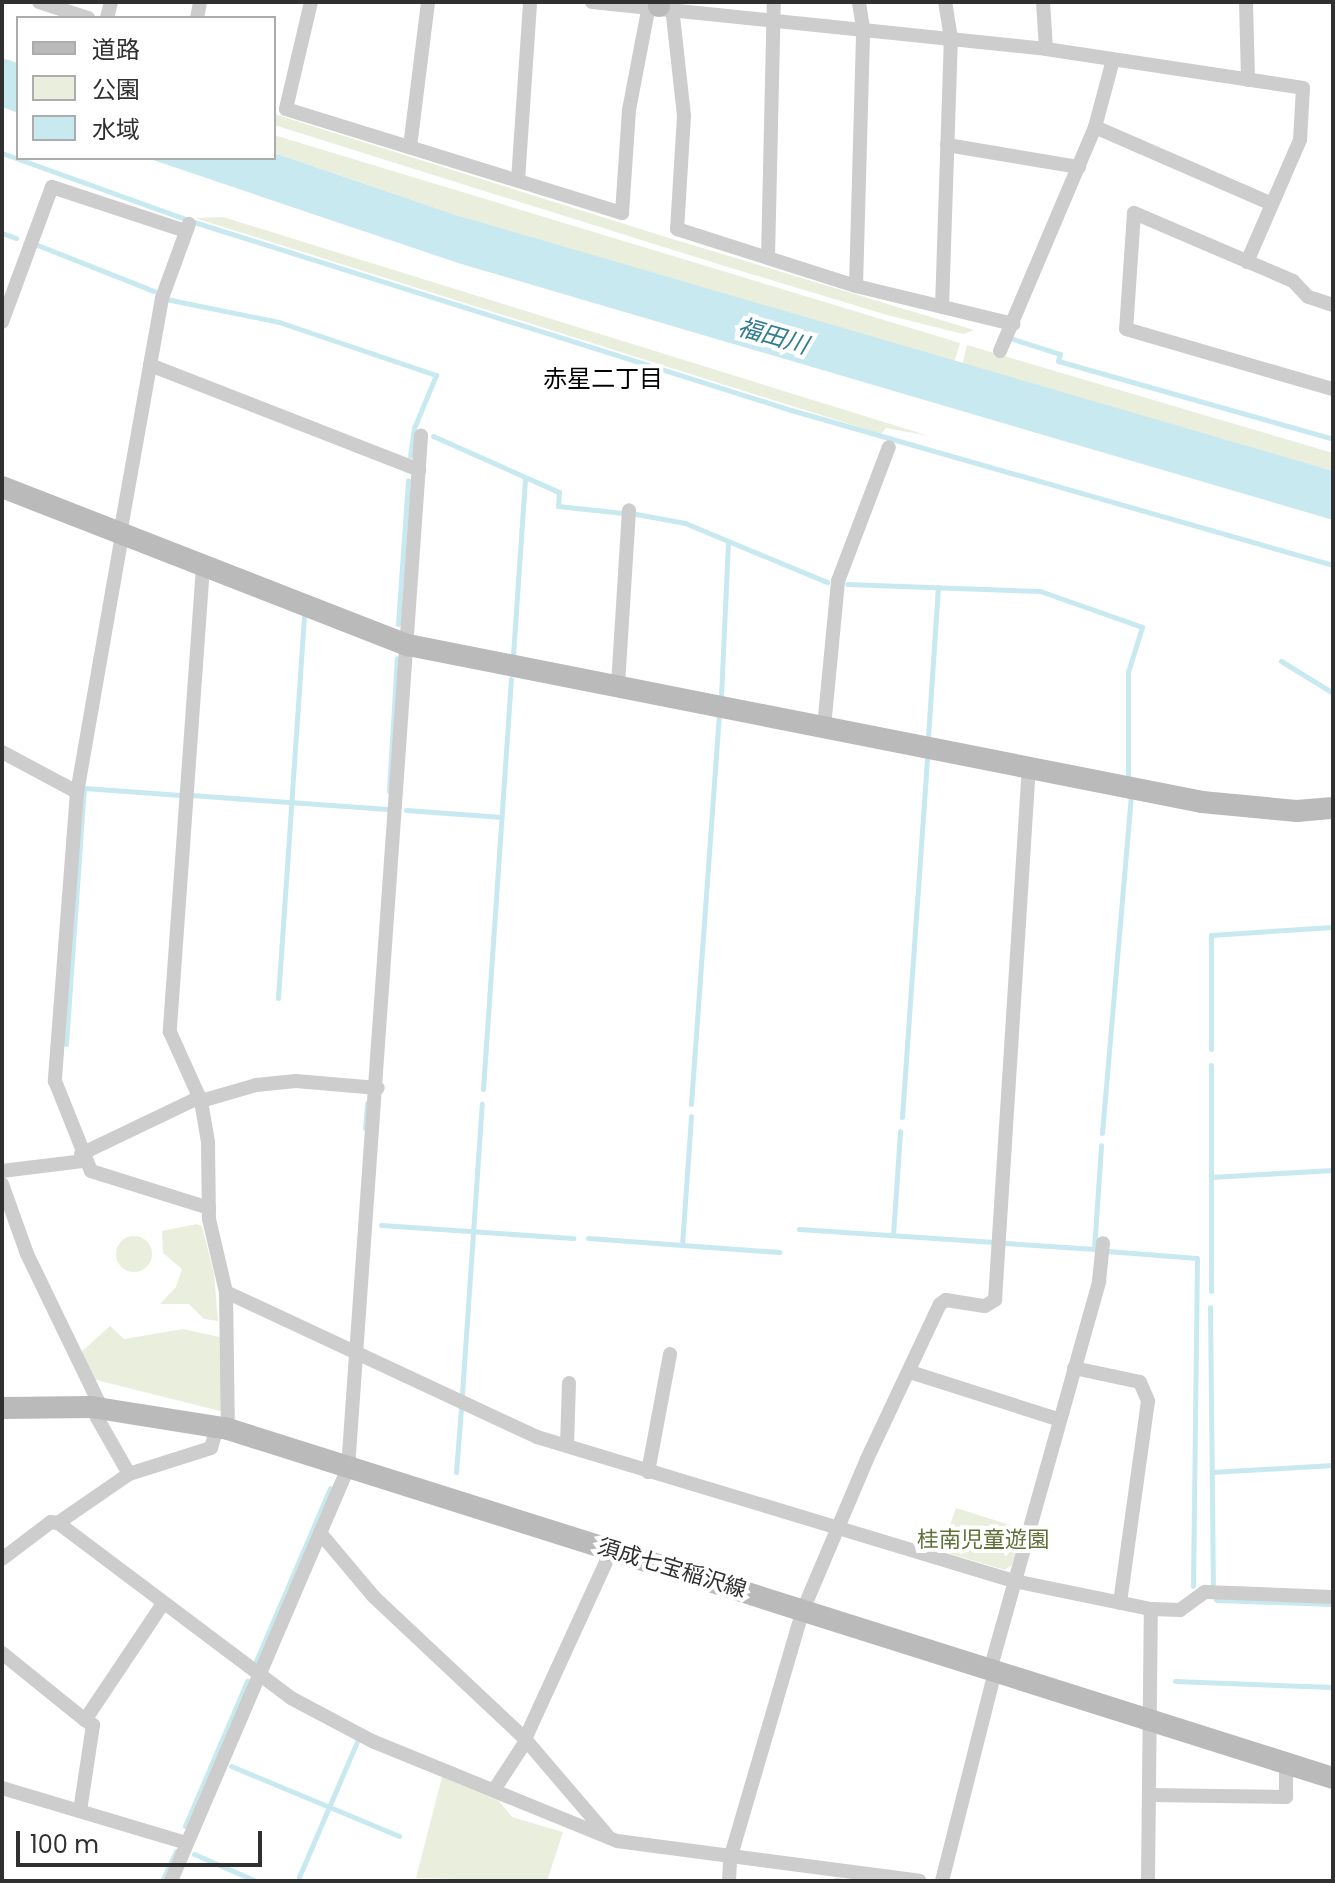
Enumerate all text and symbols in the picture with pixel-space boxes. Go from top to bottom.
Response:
legend [16,16,276,160]
text: 道路 [92,33,140,66]
text: 公園 [92,73,140,106]
text: 水域 [92,113,140,146]
water label: 福田川 [734,312,812,360]
district label: 赤星二丁目 [543,365,663,393]
park label: 桂南児童遊園 [917,1527,1049,1553]
street label: 須成七宝稲沢線 [595,1533,749,1603]
scale bar [20,1815,266,1865]
text: 100 m [30,1828,99,1861]

